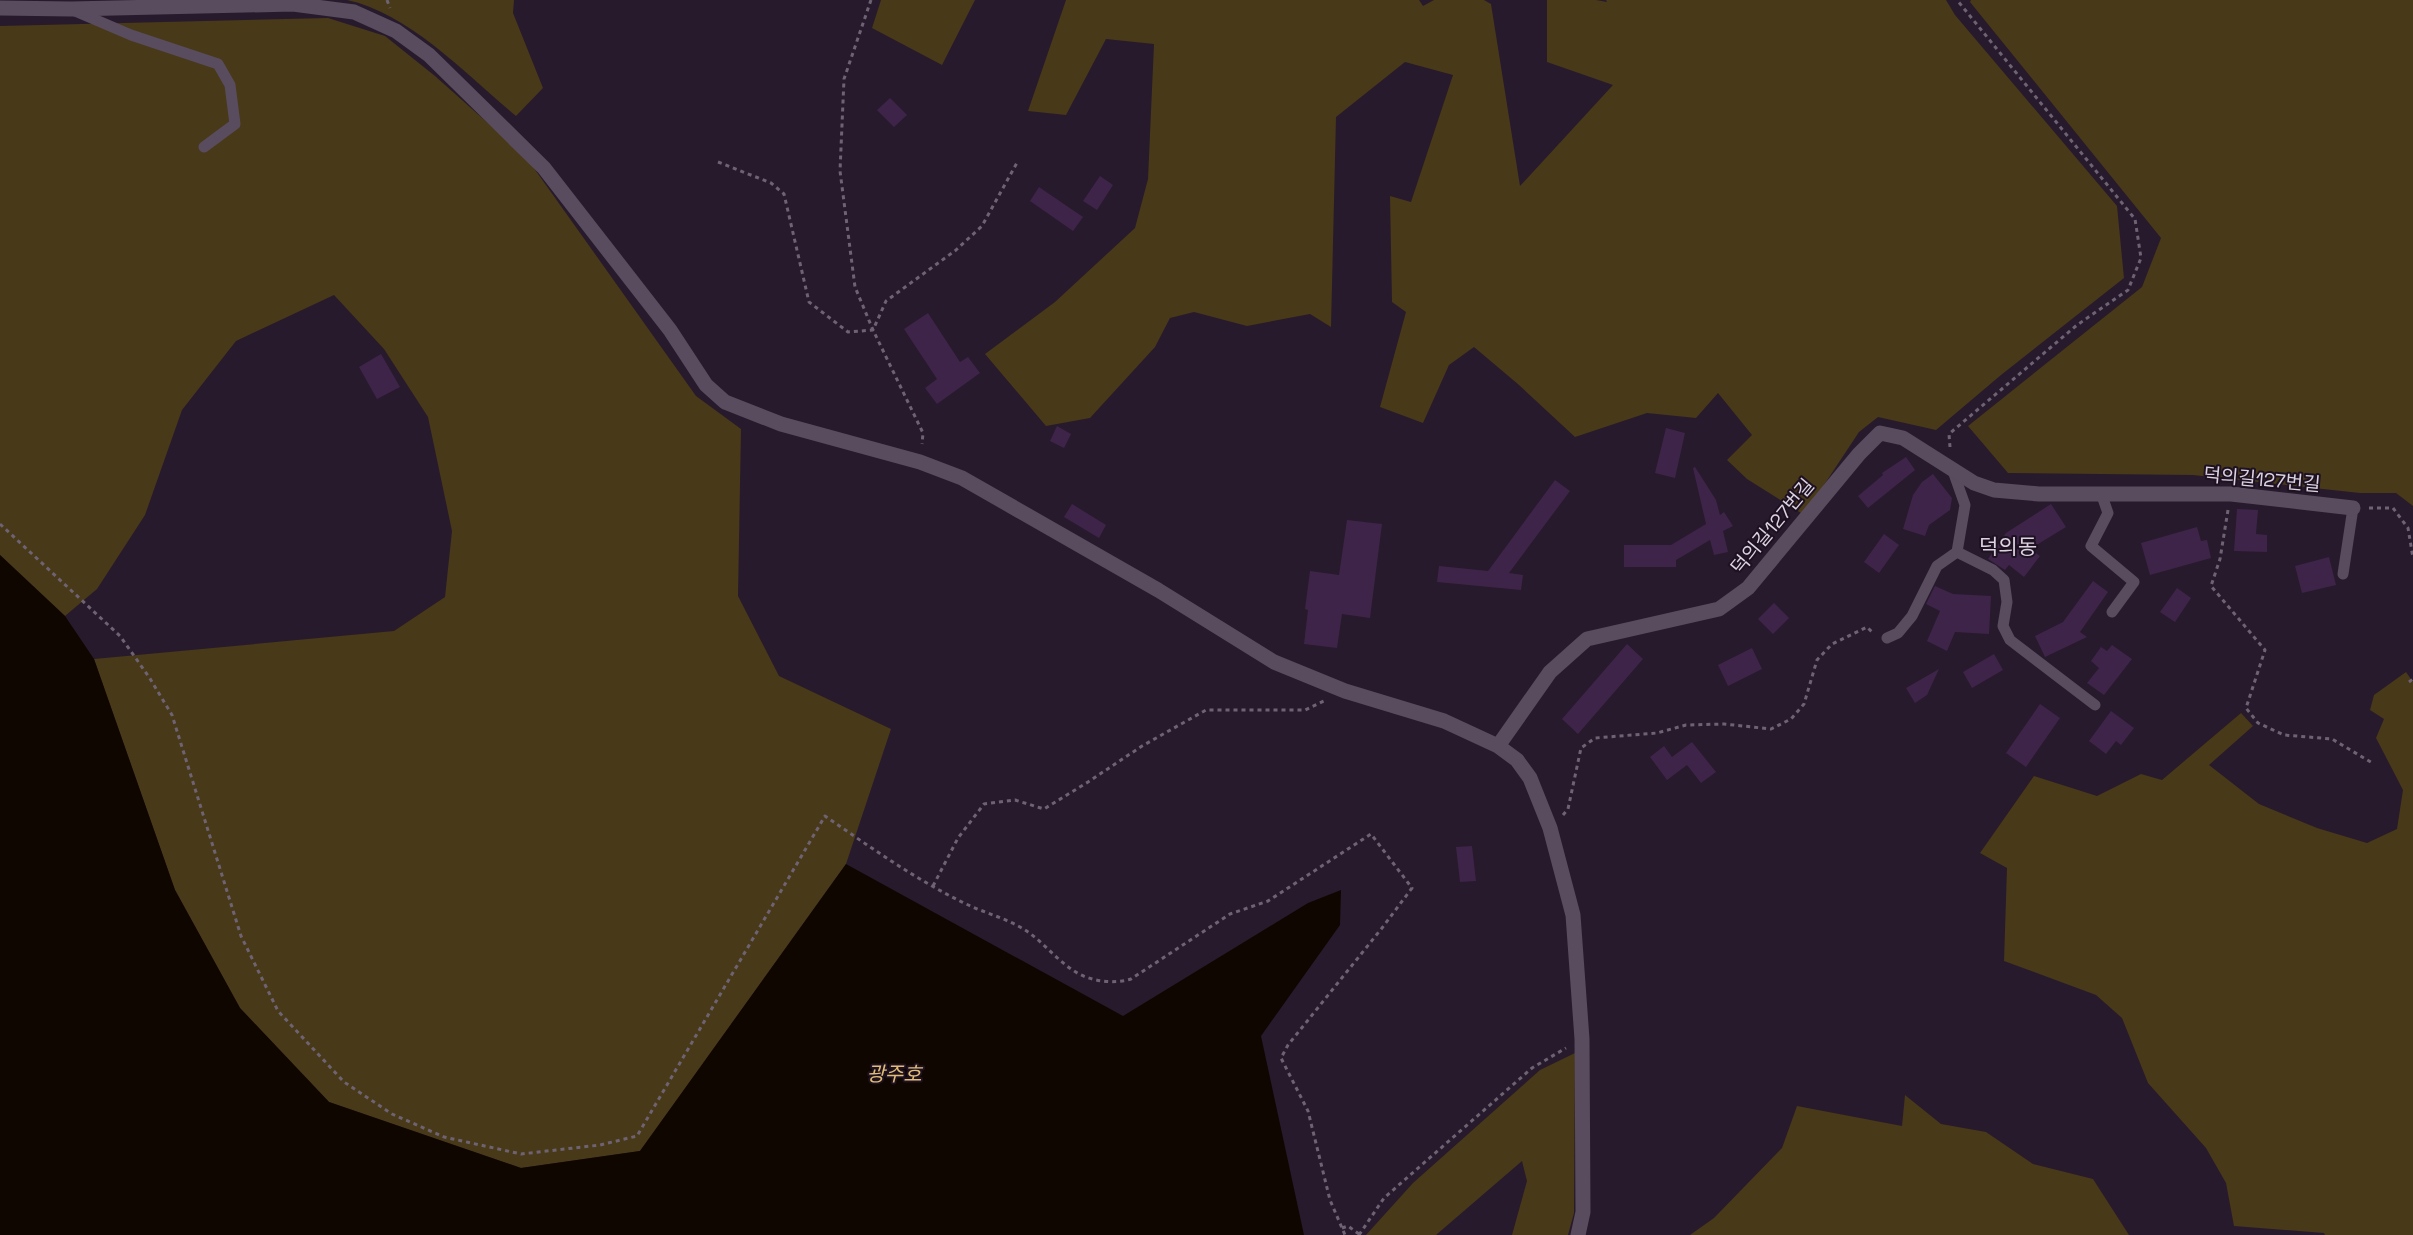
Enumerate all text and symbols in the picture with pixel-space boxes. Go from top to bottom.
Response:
street label: 덕의길127번길 [2202,462,2322,497]
street label: 덕의길127번길 [1725,473,1820,579]
district label: 덕의동 [1979,533,2037,560]
water label: 광주호 [866,1061,923,1087]

